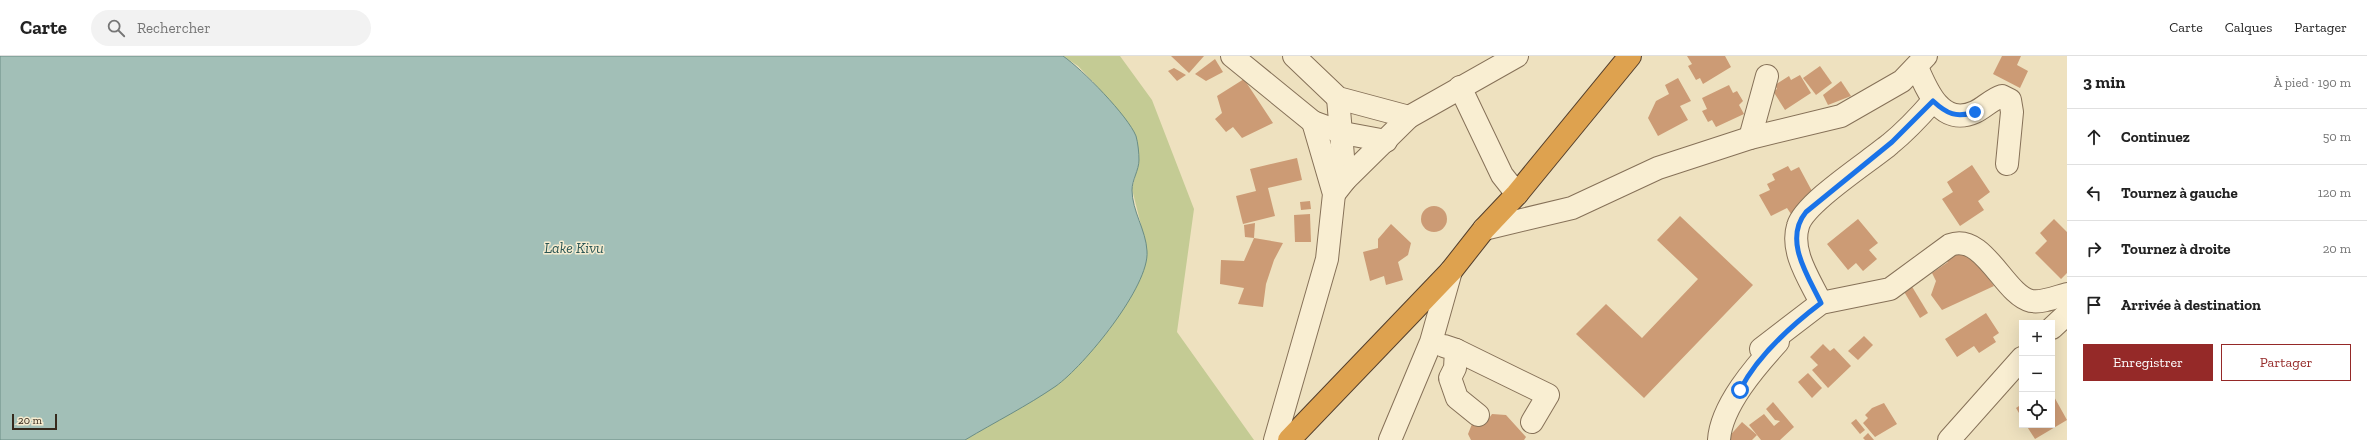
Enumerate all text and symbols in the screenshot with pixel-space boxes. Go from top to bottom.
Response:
search box [91,10,371,46]
text: Carte [20,16,67,39]
icon: search [105,17,127,39]
text: Rechercher [137,19,210,37]
text: Carte [2169,19,2203,36]
text: Calques [2225,19,2272,36]
text: Partager [2294,19,2347,36]
text: 3 min [2083,72,2125,92]
text: À pied · 190 m [2274,75,2351,90]
route end [1966,103,1984,121]
icon: ahead [2083,126,2105,148]
text: Continuez [2121,128,2190,146]
text: 50 m [2323,129,2351,144]
icon: left [2083,182,2105,204]
text: Tournez à gauche [2121,184,2238,202]
text: 120 m [2318,185,2351,200]
icon: right [2083,238,2105,260]
water label: Lake Kivu [544,239,604,257]
text: Tournez à droite [2121,240,2231,258]
text: 20 m [2323,241,2351,256]
icon: arrive [2083,294,2105,316]
text: Arrivée à destination [2121,296,2261,314]
map controls [2019,320,2055,428]
button: + [2019,320,2055,356]
button: Enregistrer [2083,344,2213,381]
button: Partager [2221,344,2351,381]
button: − [2019,356,2055,392]
route start [1731,381,1749,399]
button: locate [2019,392,2055,428]
scale bar [12,412,57,431]
text: 20 m [18,414,42,427]

